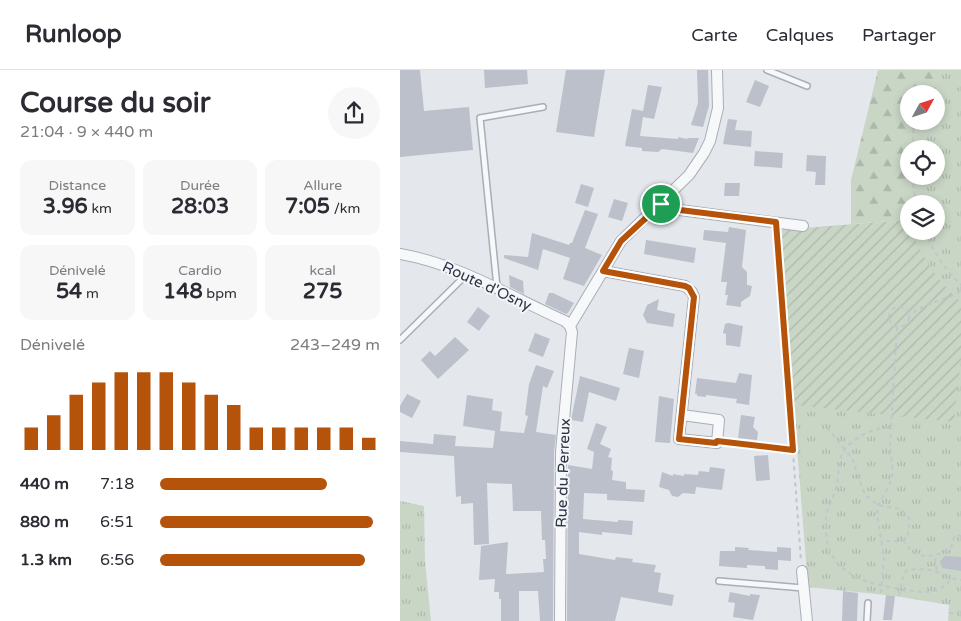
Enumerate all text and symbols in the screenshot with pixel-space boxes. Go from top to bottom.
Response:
text: Runloop [25,20,122,49]
text: Carte [691,24,738,46]
text: Calques [766,24,834,46]
text: Partager [862,24,936,46]
north arrow [900,85,945,130]
map controls [900,85,945,240]
text: Course du soir [20,86,211,120]
button: share [328,87,380,139]
text: 21:04 · 9 × 440 m [20,122,153,142]
button: locate [900,140,945,185]
text: Distance [49,177,106,194]
text: Durée [180,177,220,194]
text: Allure [303,177,342,194]
pin [640,183,682,225]
icon: arrive [647,190,675,218]
text: 3.96 [43,194,88,219]
text: 28:03 [171,194,229,219]
text: 7:05 [285,194,330,219]
button: layers [900,195,945,240]
text: km [88,200,112,217]
text: /km [330,200,360,217]
street label: Route d'Osny [440,258,534,314]
text: Dénivelé [49,262,106,279]
text: Cardio [178,262,222,279]
text: kcal [309,262,336,279]
text: 54 [56,279,82,304]
text: 148 [163,279,203,304]
text: 275 [303,279,342,304]
text: m [82,285,99,302]
text: bpm [203,285,237,302]
text: Dénivelé [20,335,85,355]
text: 243–249 m [290,335,380,355]
street label: Rue du Perreux [552,418,574,528]
text: 440 m [20,474,69,494]
text: 7:18 [100,474,134,494]
text: 880 m [20,512,69,532]
text: 6:51 [100,512,134,532]
text: 1.3 km [20,550,72,570]
text: 6:56 [100,550,134,570]

